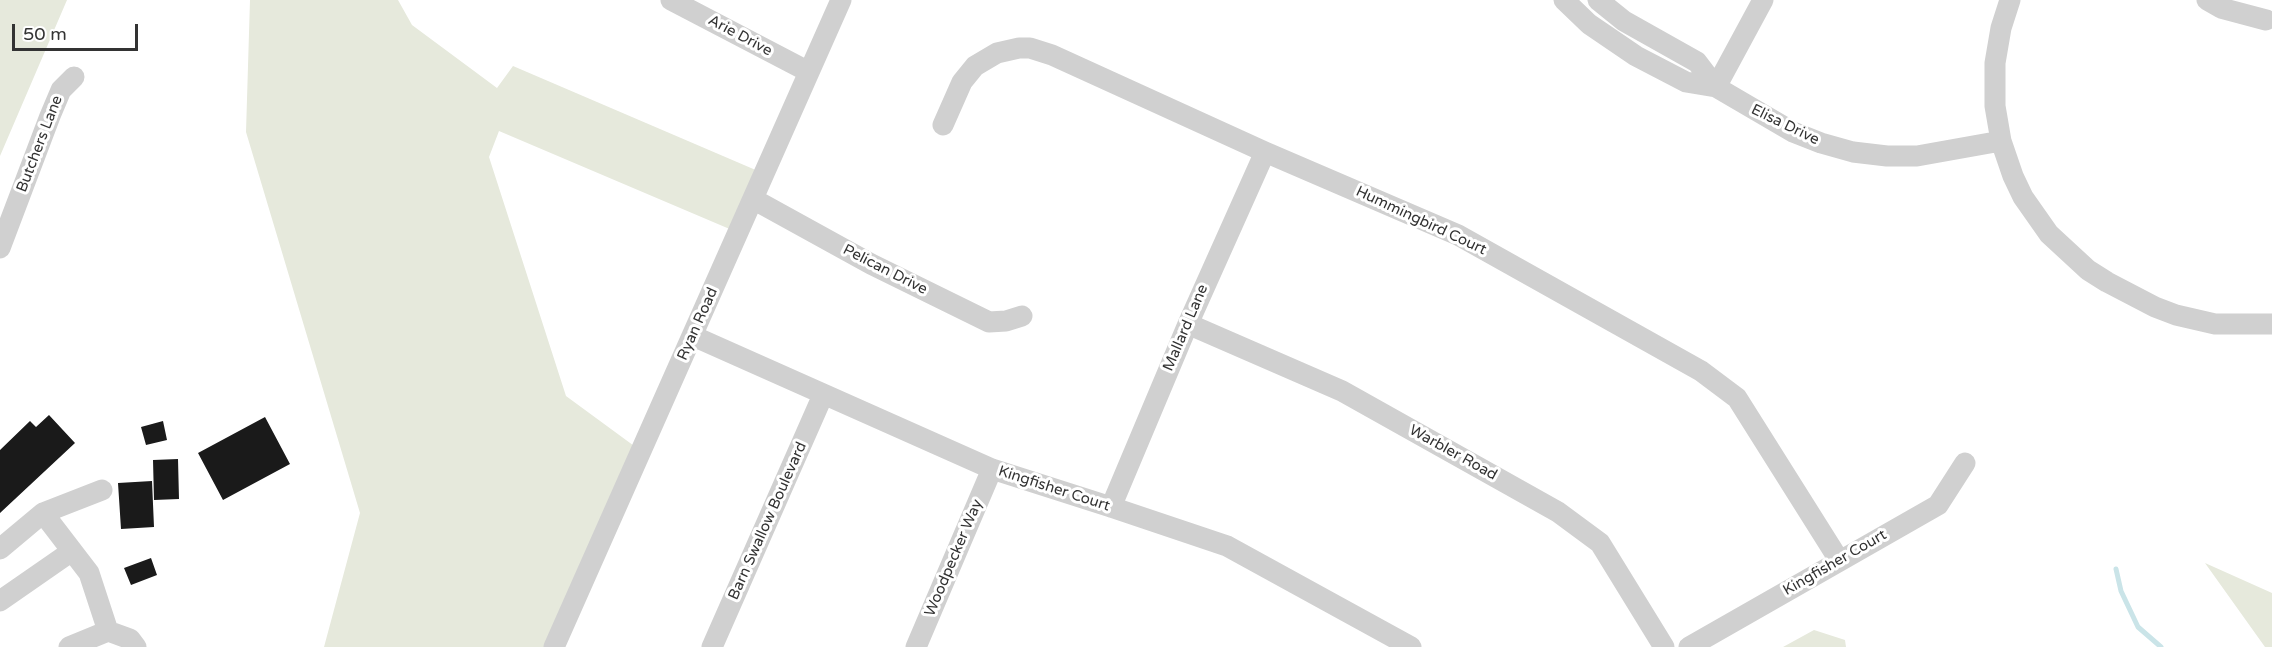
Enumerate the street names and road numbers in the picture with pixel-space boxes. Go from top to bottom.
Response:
street label: Arie Drive [705,12,775,60]
street label: Butchers Lane [13,93,67,195]
street label: Elisa Drive [1748,101,1822,149]
street label: Hummingbird Court [1353,183,1489,259]
street label: Pelican Drive [840,241,930,299]
street label: Mallard Lane [1160,282,1212,374]
street label: Ryan Road [674,285,722,363]
street label: Warbler Road [1406,421,1500,485]
street label: Barn Swallow Boulevard [725,439,811,603]
street label: Kingfisher Court [996,462,1112,516]
street label: Woodpecker Way [921,497,987,619]
street label: Kingfisher Court [1780,526,1890,600]

